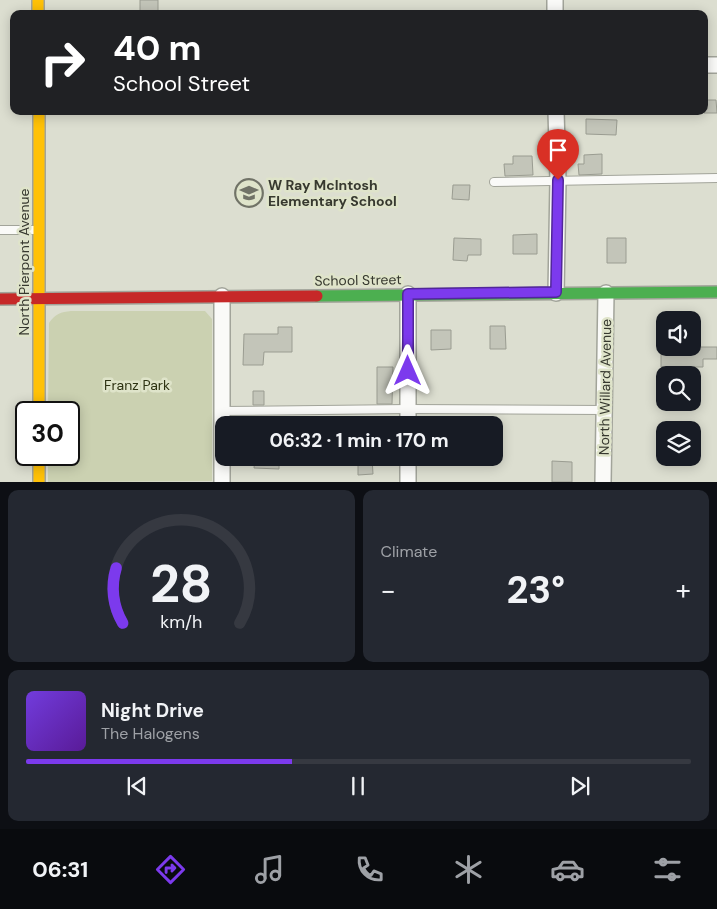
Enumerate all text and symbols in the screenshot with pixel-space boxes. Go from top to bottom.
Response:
text: 40 m [113,25,202,71]
icon: right [30,30,95,95]
text: School Street [113,69,250,98]
pin [537,129,579,180]
icon: arrive [544,136,572,164]
place label: W Ray McIntosh Elementary School [268,176,397,210]
school or university icon: W Ray McIntosh Elementary School [234,178,264,208]
street label: North Pierpont Avenue [15,188,33,335]
street label: School Street [314,270,402,290]
map controls [656,311,701,466]
button: sound [656,311,701,356]
street label: North Willard Avenue [595,319,615,455]
position arrow [381,344,433,396]
button: search [656,366,701,411]
park label: Franz Park [104,376,170,394]
speed limit sign: 30 [15,401,80,466]
button: layers [656,421,701,466]
text: 06:32 · 1 min · 170 m [269,428,449,453]
text: Climate [381,541,437,562]
text: 28 [150,550,213,618]
text: 23° [506,565,565,615]
text: − [381,572,396,609]
text: + [676,572,691,609]
text: km/h [160,610,202,634]
text: Night Drive [101,698,204,723]
text: The Halogens [101,723,200,744]
icon: previous [123,772,151,800]
icon: pause [344,772,372,800]
icon: next [566,772,594,800]
icon: directions [153,852,188,887]
icon: music [252,852,287,887]
icon: phone [352,852,387,887]
icon: climate [451,852,486,887]
icon: car [550,852,585,887]
icon: filters [650,852,685,887]
text: 06:31 [32,855,88,884]

